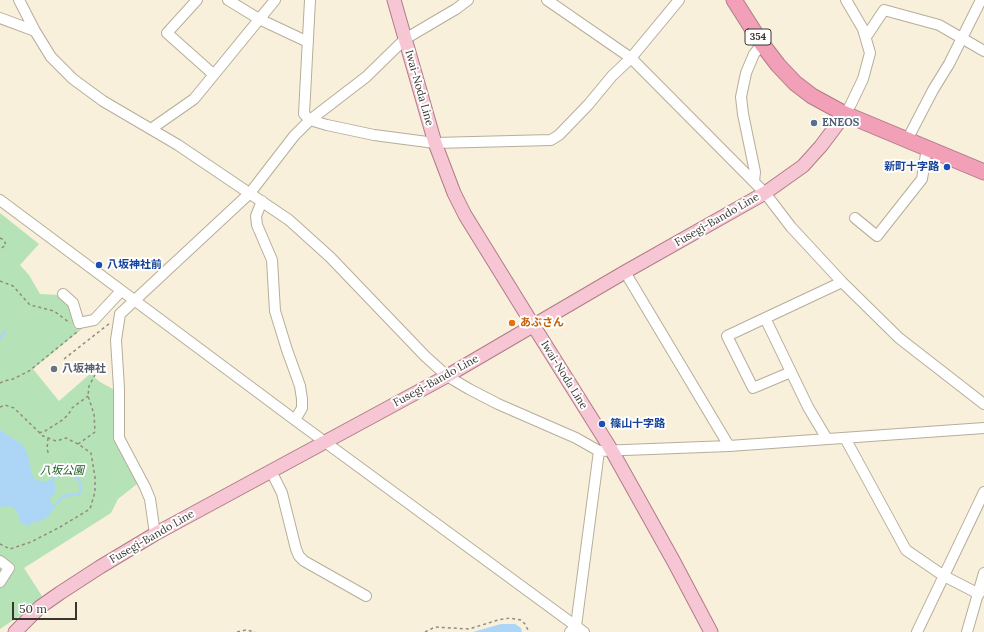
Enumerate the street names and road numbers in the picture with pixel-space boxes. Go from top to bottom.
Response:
road number: 354 [745,29,771,45]
street label: Iwai-Noda Line [402,49,436,127]
street label: Fusegi-Bando Line [672,190,762,250]
street label: Iwai-Noda Line [538,338,590,412]
street label: Fusegi-Bando Line [391,352,481,410]
street label: Fusegi-Bando Line [107,507,197,567]

